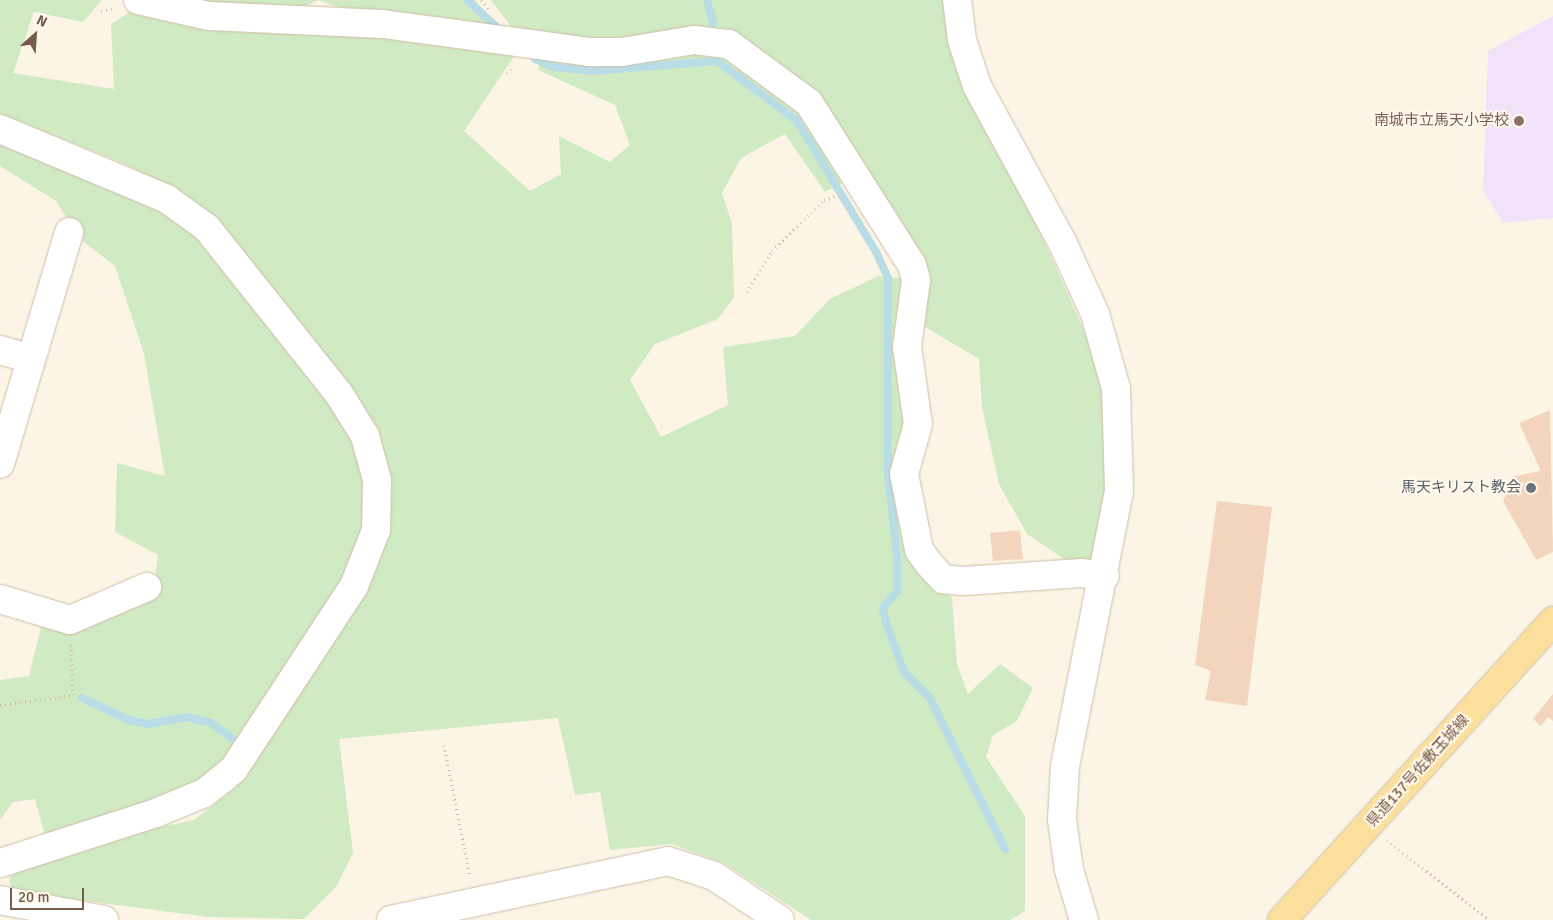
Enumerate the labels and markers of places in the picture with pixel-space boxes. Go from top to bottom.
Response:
place label: 南城市立馬天小学校 [1374,112,1509,130]
marker: 南城市立馬天小学校 [1513,115,1525,127]
place label: 馬天キリスト教会 [1401,479,1521,497]
marker: 馬天キリスト教会 [1525,482,1537,494]

